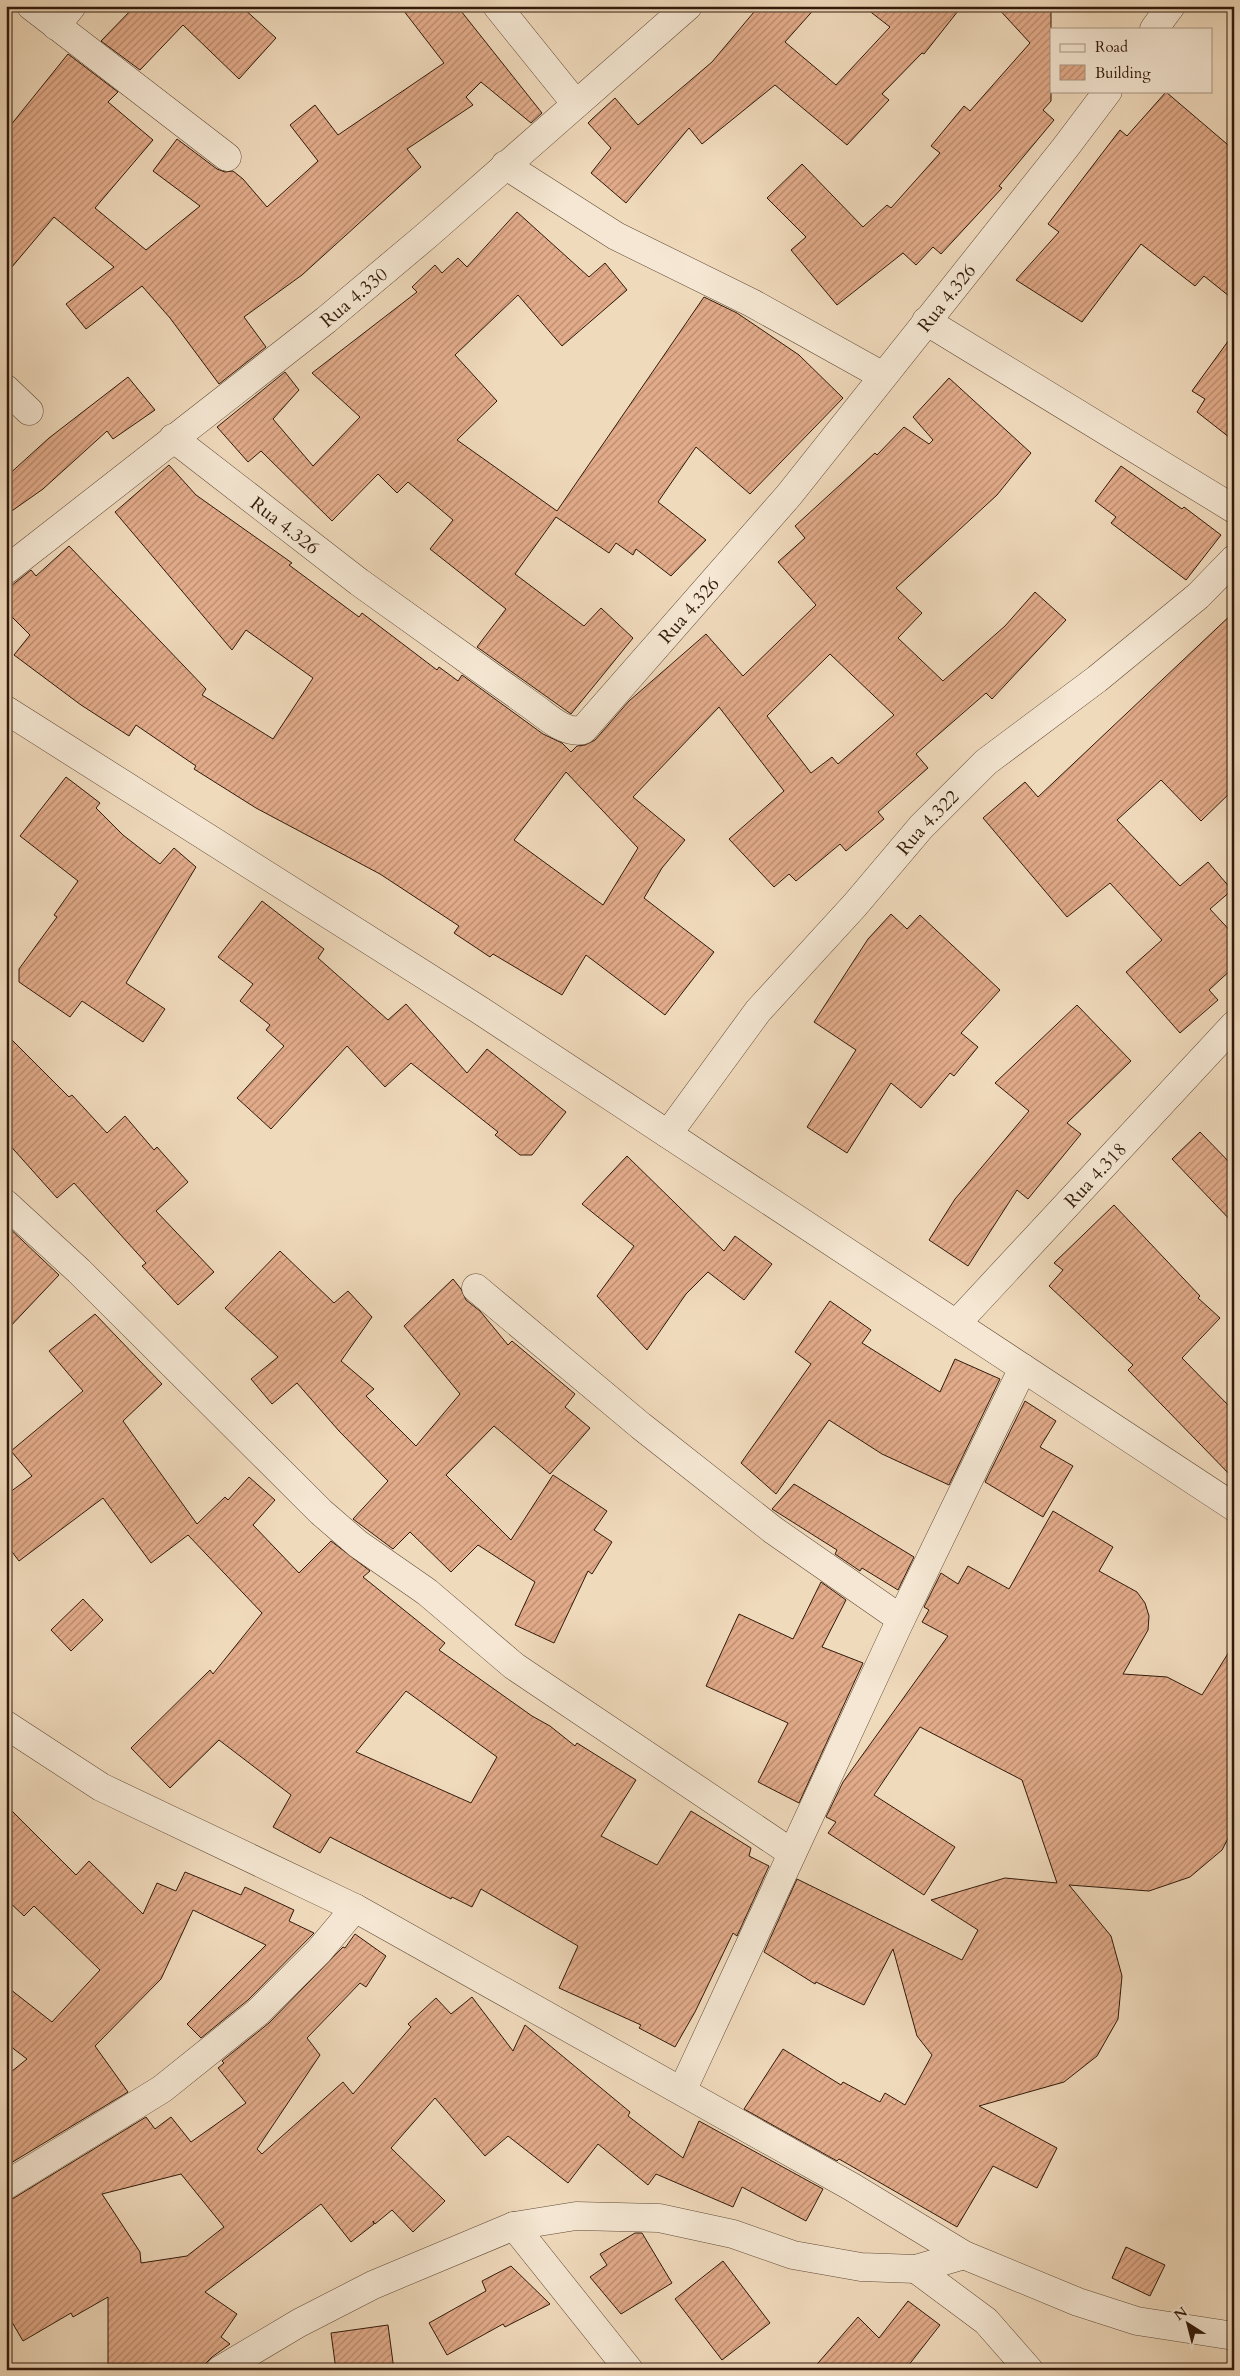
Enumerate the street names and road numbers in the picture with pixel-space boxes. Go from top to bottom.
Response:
street label: Rua 4.326 [912,259,982,338]
street label: Rua 4.330 [315,262,394,334]
street label: Rua 4.326 [245,491,325,561]
street label: Rua 4.326 [653,572,725,649]
street label: Rua 4.322 [891,784,965,861]
street label: Rua 4.318 [1059,1137,1133,1214]

